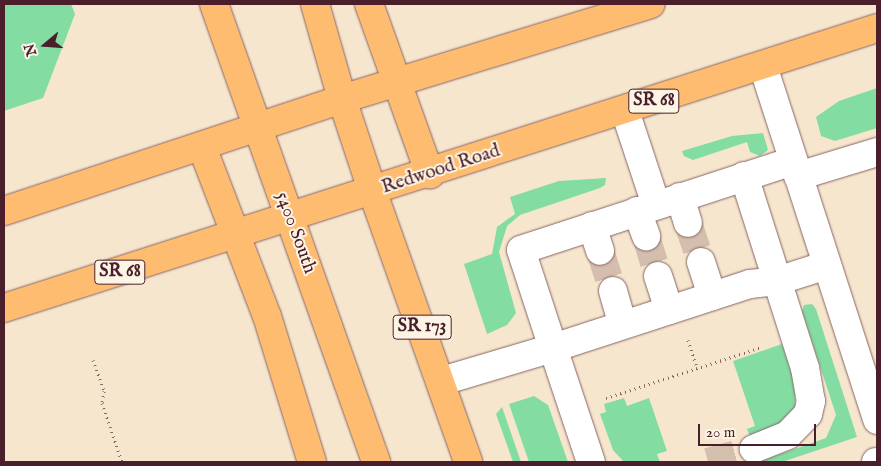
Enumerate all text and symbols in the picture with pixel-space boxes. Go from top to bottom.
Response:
north arrow [20,20,70,70]
text: N [20,41,41,58]
road number: SR 68 [628,85,680,116]
street label: Redwood Road [379,140,503,200]
street label: 5400 South [270,189,320,277]
road number: SR 68 [94,256,146,288]
road number: SR 173 [392,312,452,342]
scale bar [701,414,818,446]
text: 20 m [706,423,735,442]

